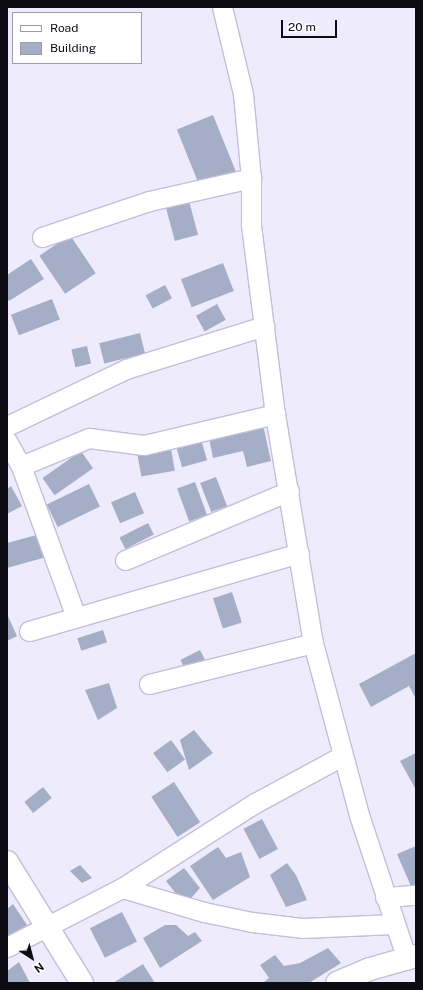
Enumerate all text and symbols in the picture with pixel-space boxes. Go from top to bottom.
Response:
legend [12,12,142,64]
scale bar [283,12,339,38]
text: 20 m [288,20,316,34]
text: Road [50,21,78,35]
text: Building [50,41,96,55]
north arrow [12,938,52,978]
text: N [32,960,46,975]

